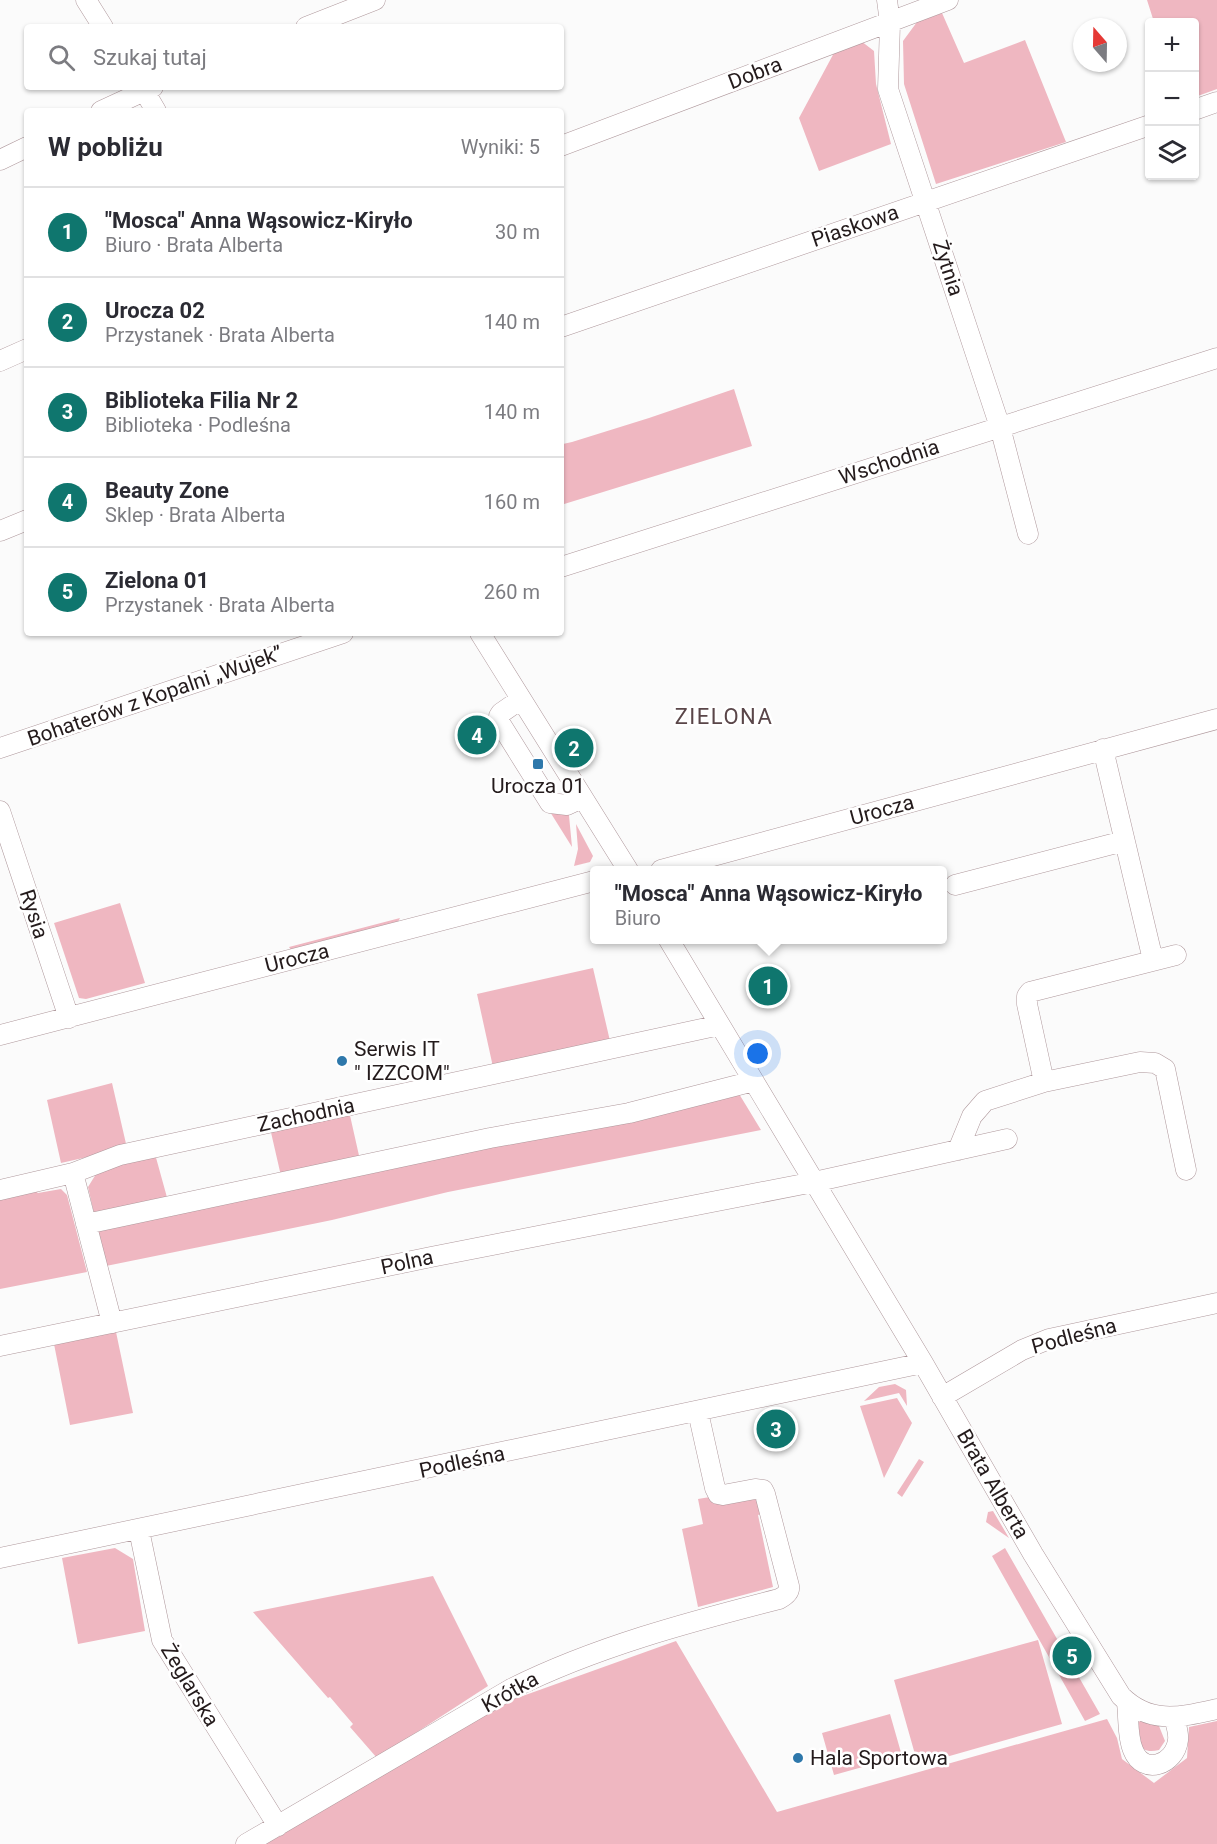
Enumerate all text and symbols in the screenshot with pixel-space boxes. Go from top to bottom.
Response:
north arrow [1073,18,1127,72]
map controls [1145,18,1199,180]
button: + [1145,18,1199,72]
search box [24,24,564,90]
icon: search [45,41,78,74]
text: Szukaj tutaj [93,45,207,70]
street label: Dobra [725,52,785,94]
button: − [1145,72,1199,126]
button: layers [1145,126,1199,180]
text: W pobliżu [48,132,163,162]
text: Wyniki: 5 [461,135,540,159]
street label: Piaskowa [808,200,902,252]
text: "Mosca" Anna Wąsowicz-Kiryło [105,208,413,233]
text: 1 [62,220,73,244]
text: 30 m [495,220,540,244]
text: Biuro · Brata Alberta [105,233,283,257]
street label: Żytnia [928,237,968,299]
text: Urocza 02 [105,298,205,323]
text: 2 [62,310,73,334]
text: 140 m [484,310,540,334]
text: Przystanek · Brata Alberta [105,323,335,347]
text: Biblioteka Filia Nr 2 [105,388,298,413]
text: 3 [62,400,73,424]
text: 140 m [484,400,540,424]
text: Biblioteka · Podleśna [105,413,291,437]
street label: Wschodnia [836,435,942,489]
text: Beauty Zone [105,478,229,503]
text: 4 [62,490,73,514]
text: 160 m [484,490,540,514]
text: Sklep · Brata Alberta [105,503,285,527]
text: Zielona 01 [105,568,209,593]
text: 5 [62,580,73,604]
text: 260 m [484,580,540,604]
text: Przystanek · Brata Alberta [105,593,335,617]
street label: Bohaterów z Kopalni „Wujek” [24,641,286,751]
district label: ZIELONA [675,704,773,729]
pin: 4 [458,712,496,758]
pin: 2 [554,726,594,771]
marker: Urocza 01 [531,757,545,771]
place label: Urocza 01 [491,774,585,798]
street label: Urocza [847,790,917,830]
popup [590,866,947,944]
text: "Mosca" Anna Wąsowicz-Kiryło [615,881,922,906]
street label: Rysia [15,886,53,942]
text: Biuro [615,906,661,930]
street label: Urocza [262,938,332,978]
pin: 1 [748,964,788,1008]
place label: Serwis IT " IZZCOM" [354,1037,450,1085]
your location [743,1039,772,1068]
marker: Serwis IT " IZZCOM" [335,1054,349,1068]
street label: Zachodnia [255,1093,357,1137]
street label: Polna [378,1245,436,1279]
street label: Podleśna [1029,1313,1119,1359]
pin: 3 [756,1406,796,1452]
street label: Brata Alberta [952,1425,1034,1543]
street label: Podleśna [417,1441,507,1483]
pin: 5 [1052,1634,1092,1678]
street label: Żeglarska [156,1639,224,1731]
street label: Krótka [477,1667,543,1717]
place label: Hala Sportowa [810,1746,948,1770]
marker: Hala Sportowa [791,1751,805,1765]

